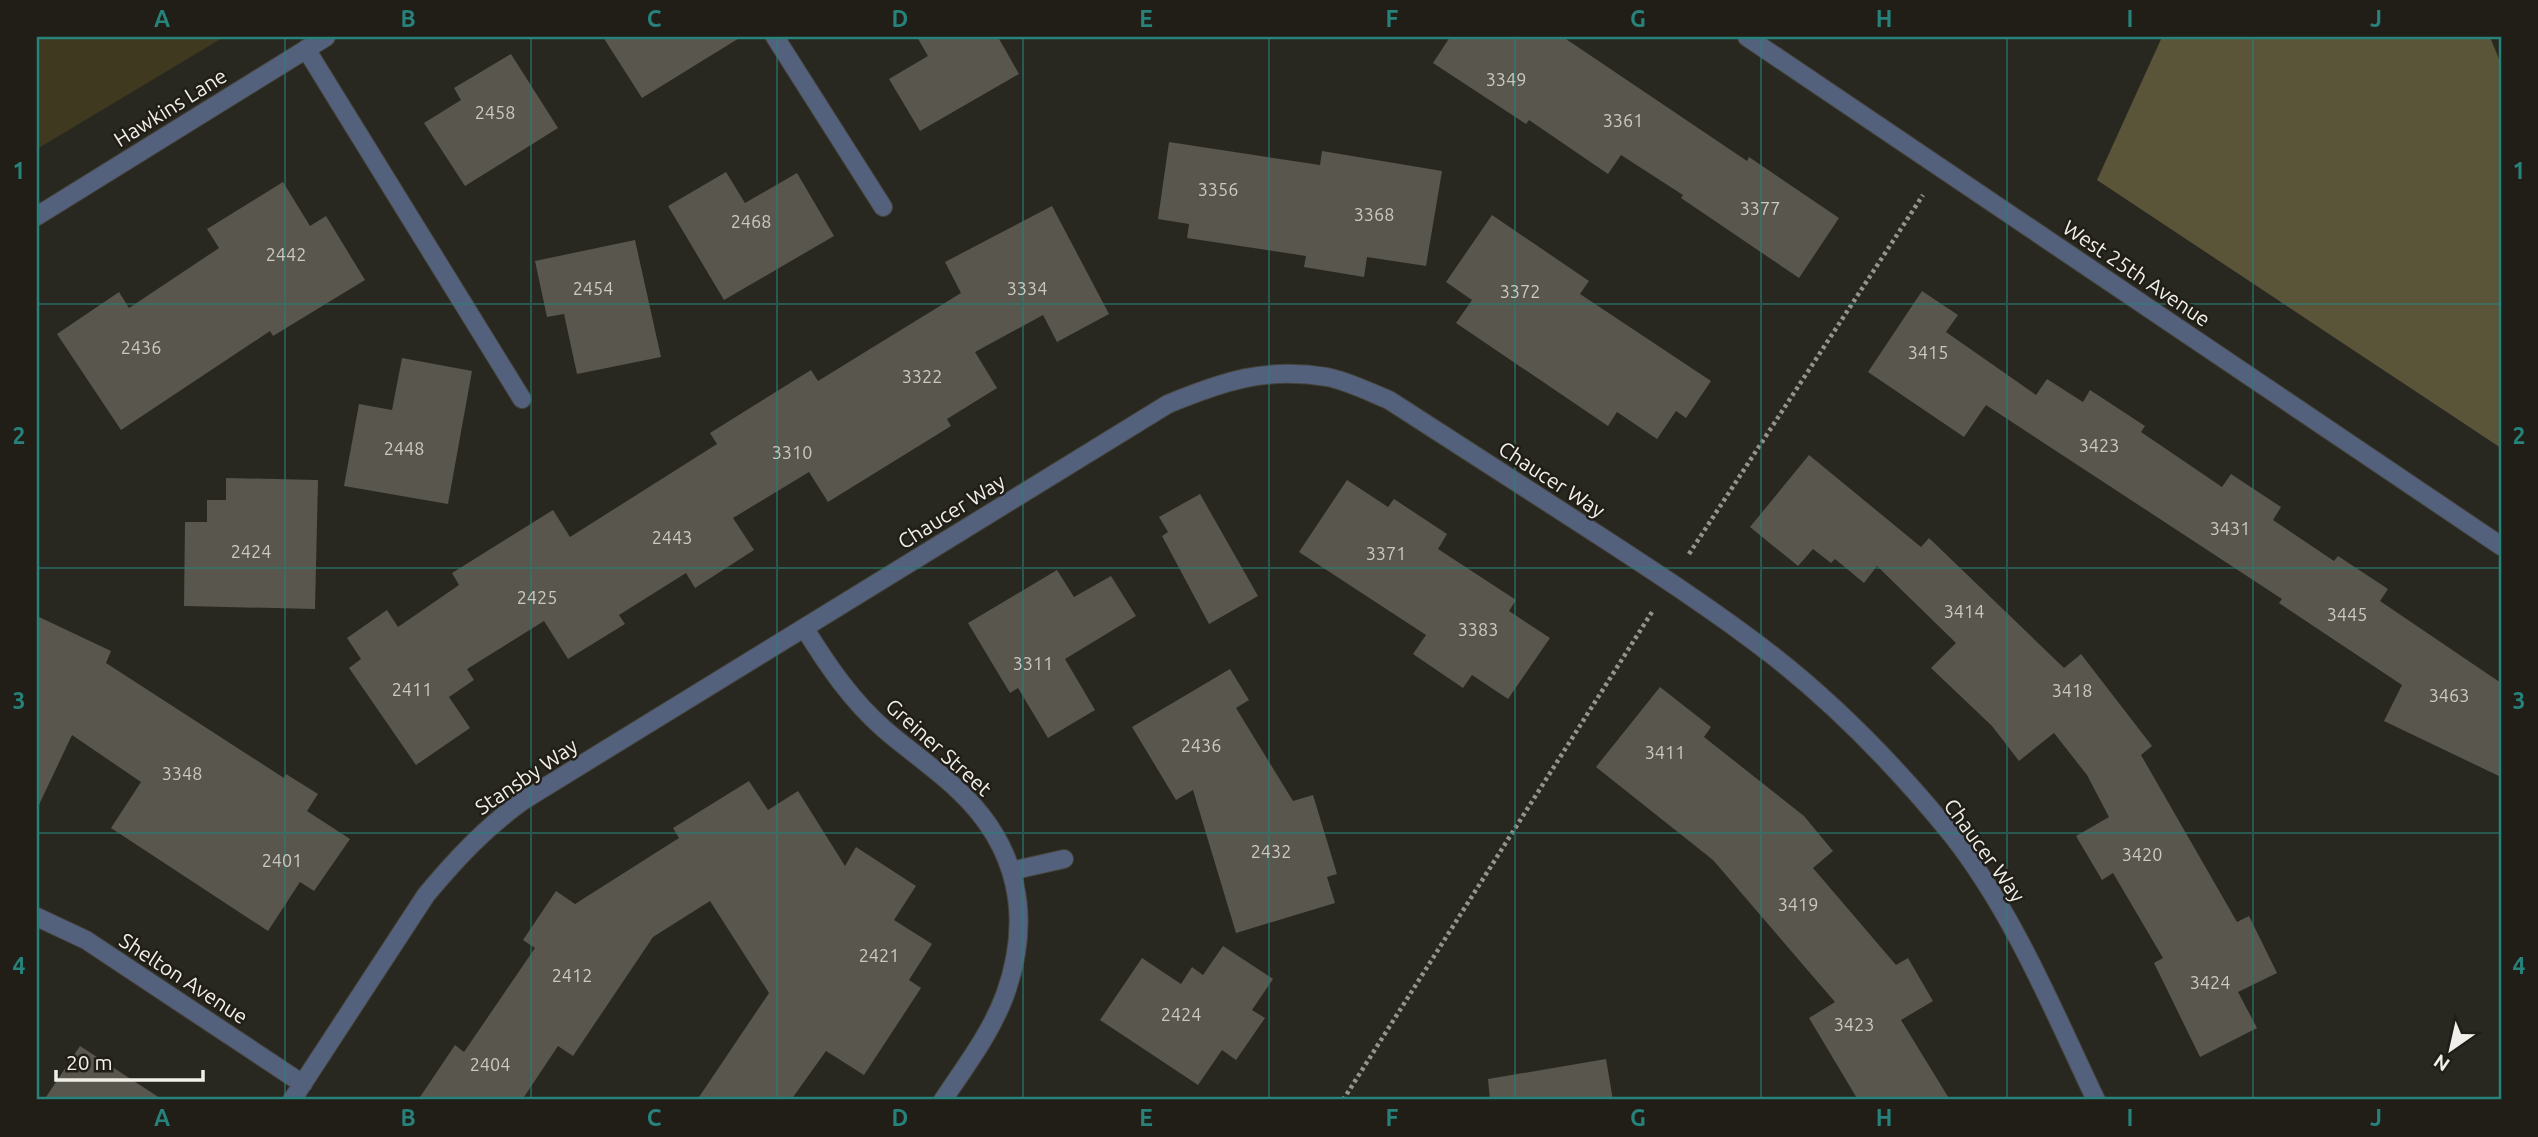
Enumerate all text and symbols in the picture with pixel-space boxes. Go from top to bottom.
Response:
text: A [154,6,170,31]
text: B [400,6,416,31]
text: C [647,6,662,31]
text: D [892,6,908,31]
text: E [1139,6,1153,31]
text: F [1386,6,1399,31]
text: G [1630,6,1646,31]
text: H [1876,6,1892,31]
text: I [2127,6,2133,31]
text: J [2370,6,2382,31]
street label: Hawkins Lane [109,63,231,151]
house number: 3349 [1486,69,1526,89]
house number: 2458 [475,102,515,122]
house number: 3361 [1603,110,1643,130]
text: 1 [13,158,25,183]
text: 1 [2513,158,2525,183]
house number: 3356 [1198,179,1238,199]
house number: 3377 [1740,198,1780,218]
house number: 3368 [1354,204,1394,224]
house number: 2468 [731,211,771,231]
street label: West 25th Avenue [2059,215,2215,331]
house number: 2442 [266,244,306,264]
house number: 2454 [573,278,613,298]
house number: 3334 [1007,278,1047,298]
house number: 3372 [1500,281,1540,301]
house number: 2436 [121,337,161,357]
house number: 3415 [1908,342,1948,362]
house number: 3322 [902,366,942,386]
text: 2 [13,423,25,448]
text: 2 [2513,423,2525,448]
house number: 3423 [2079,435,2119,455]
street label: Chaucer Way [1494,436,1610,522]
house number: 2448 [384,438,424,458]
house number: 3310 [772,442,812,462]
street label: Chaucer Way [893,469,1009,553]
house number: 3431 [2210,518,2250,538]
house number: 2443 [652,527,692,547]
house number: 2424 [231,541,271,561]
house number: 3371 [1366,543,1406,563]
house number: 2425 [517,587,557,607]
house number: 3414 [1944,601,1984,621]
house number: 3445 [2327,604,2367,624]
house number: 3383 [1458,619,1498,639]
house number: 3311 [1013,653,1053,673]
house number: 2411 [392,679,432,699]
house number: 3418 [2052,680,2092,700]
house number: 3463 [2429,685,2469,705]
text: 3 [13,688,25,713]
text: 3 [2513,688,2525,713]
street label: Greiner Street [881,693,997,801]
street label: Stansby Way [470,733,582,819]
house number: 2436 [1181,735,1221,755]
house number: 3411 [1645,742,1685,762]
house number: 3348 [162,763,202,783]
street label: Chaucer Way [1940,794,2030,906]
house number: 2432 [1251,841,1291,861]
house number: 3420 [2122,844,2162,864]
house number: 2401 [262,850,302,870]
house number: 3419 [1778,894,1818,914]
street label: Shelton Avenue [115,928,253,1028]
house number: 2421 [859,945,899,965]
text: 4 [13,953,26,978]
text: 4 [2513,953,2526,978]
house number: 2412 [552,965,592,985]
house number: 3424 [2190,972,2230,992]
house number: 2424 [1161,1004,1201,1024]
house number: 3423 [1834,1014,1874,1034]
north arrow [2416,1014,2486,1084]
scale bar [56,1039,203,1083]
text: 20 m [66,1050,113,1074]
text: N [2429,1050,2454,1076]
house number: 2404 [470,1054,510,1074]
text: A [154,1105,170,1130]
text: B [400,1105,416,1130]
text: C [647,1105,662,1130]
text: D [892,1105,908,1130]
text: E [1139,1105,1153,1130]
text: F [1386,1105,1399,1130]
text: G [1630,1105,1646,1130]
text: H [1876,1105,1892,1130]
text: I [2127,1105,2133,1130]
text: J [2370,1105,2382,1130]

